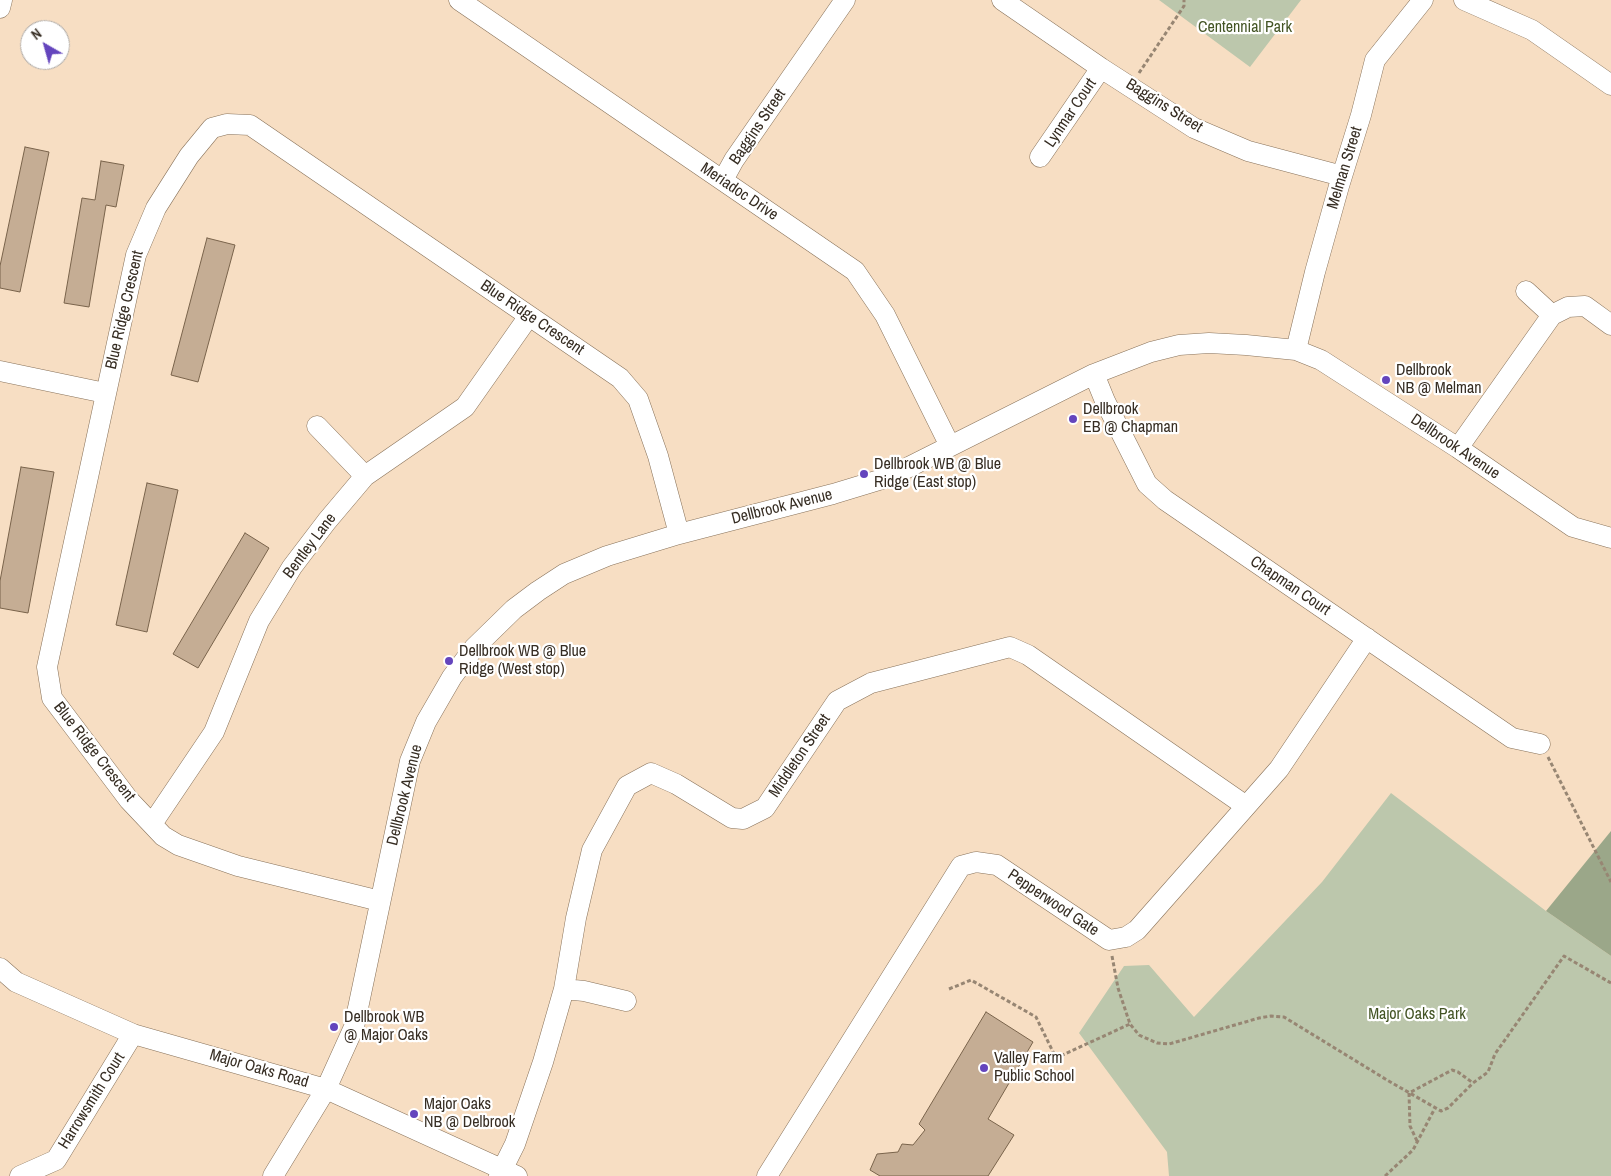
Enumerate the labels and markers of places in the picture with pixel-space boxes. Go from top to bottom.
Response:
place label: Dellbrook NB @ Melman [1396,361,1481,399]
marker: Dellbrook NB @ Melman [1380,374,1392,386]
place label: Dellbrook EB @ Chapman [1083,400,1178,438]
marker: Dellbrook EB @ Chapman [1067,413,1079,425]
place label: Dellbrook WB @ Blue Ridge (East stop) [874,455,1001,493]
marker: Dellbrook WB @ Blue Ridge (East stop) [858,468,870,480]
place label: Dellbrook WB @ Blue Ridge (West stop) [459,642,586,680]
marker: Dellbrook WB @ Blue Ridge (West stop) [443,655,455,667]
place label: Dellbrook WB @ Major Oaks [344,1008,428,1046]
marker: Dellbrook WB @ Major Oaks [328,1021,340,1033]
place label: Valley Farm Public School [994,1049,1074,1087]
marker: Valley Farm Public School [978,1062,990,1074]
place label: Major Oaks NB @ Delbrook [424,1095,515,1133]
marker: Major Oaks NB @ Delbrook [408,1108,420,1120]

